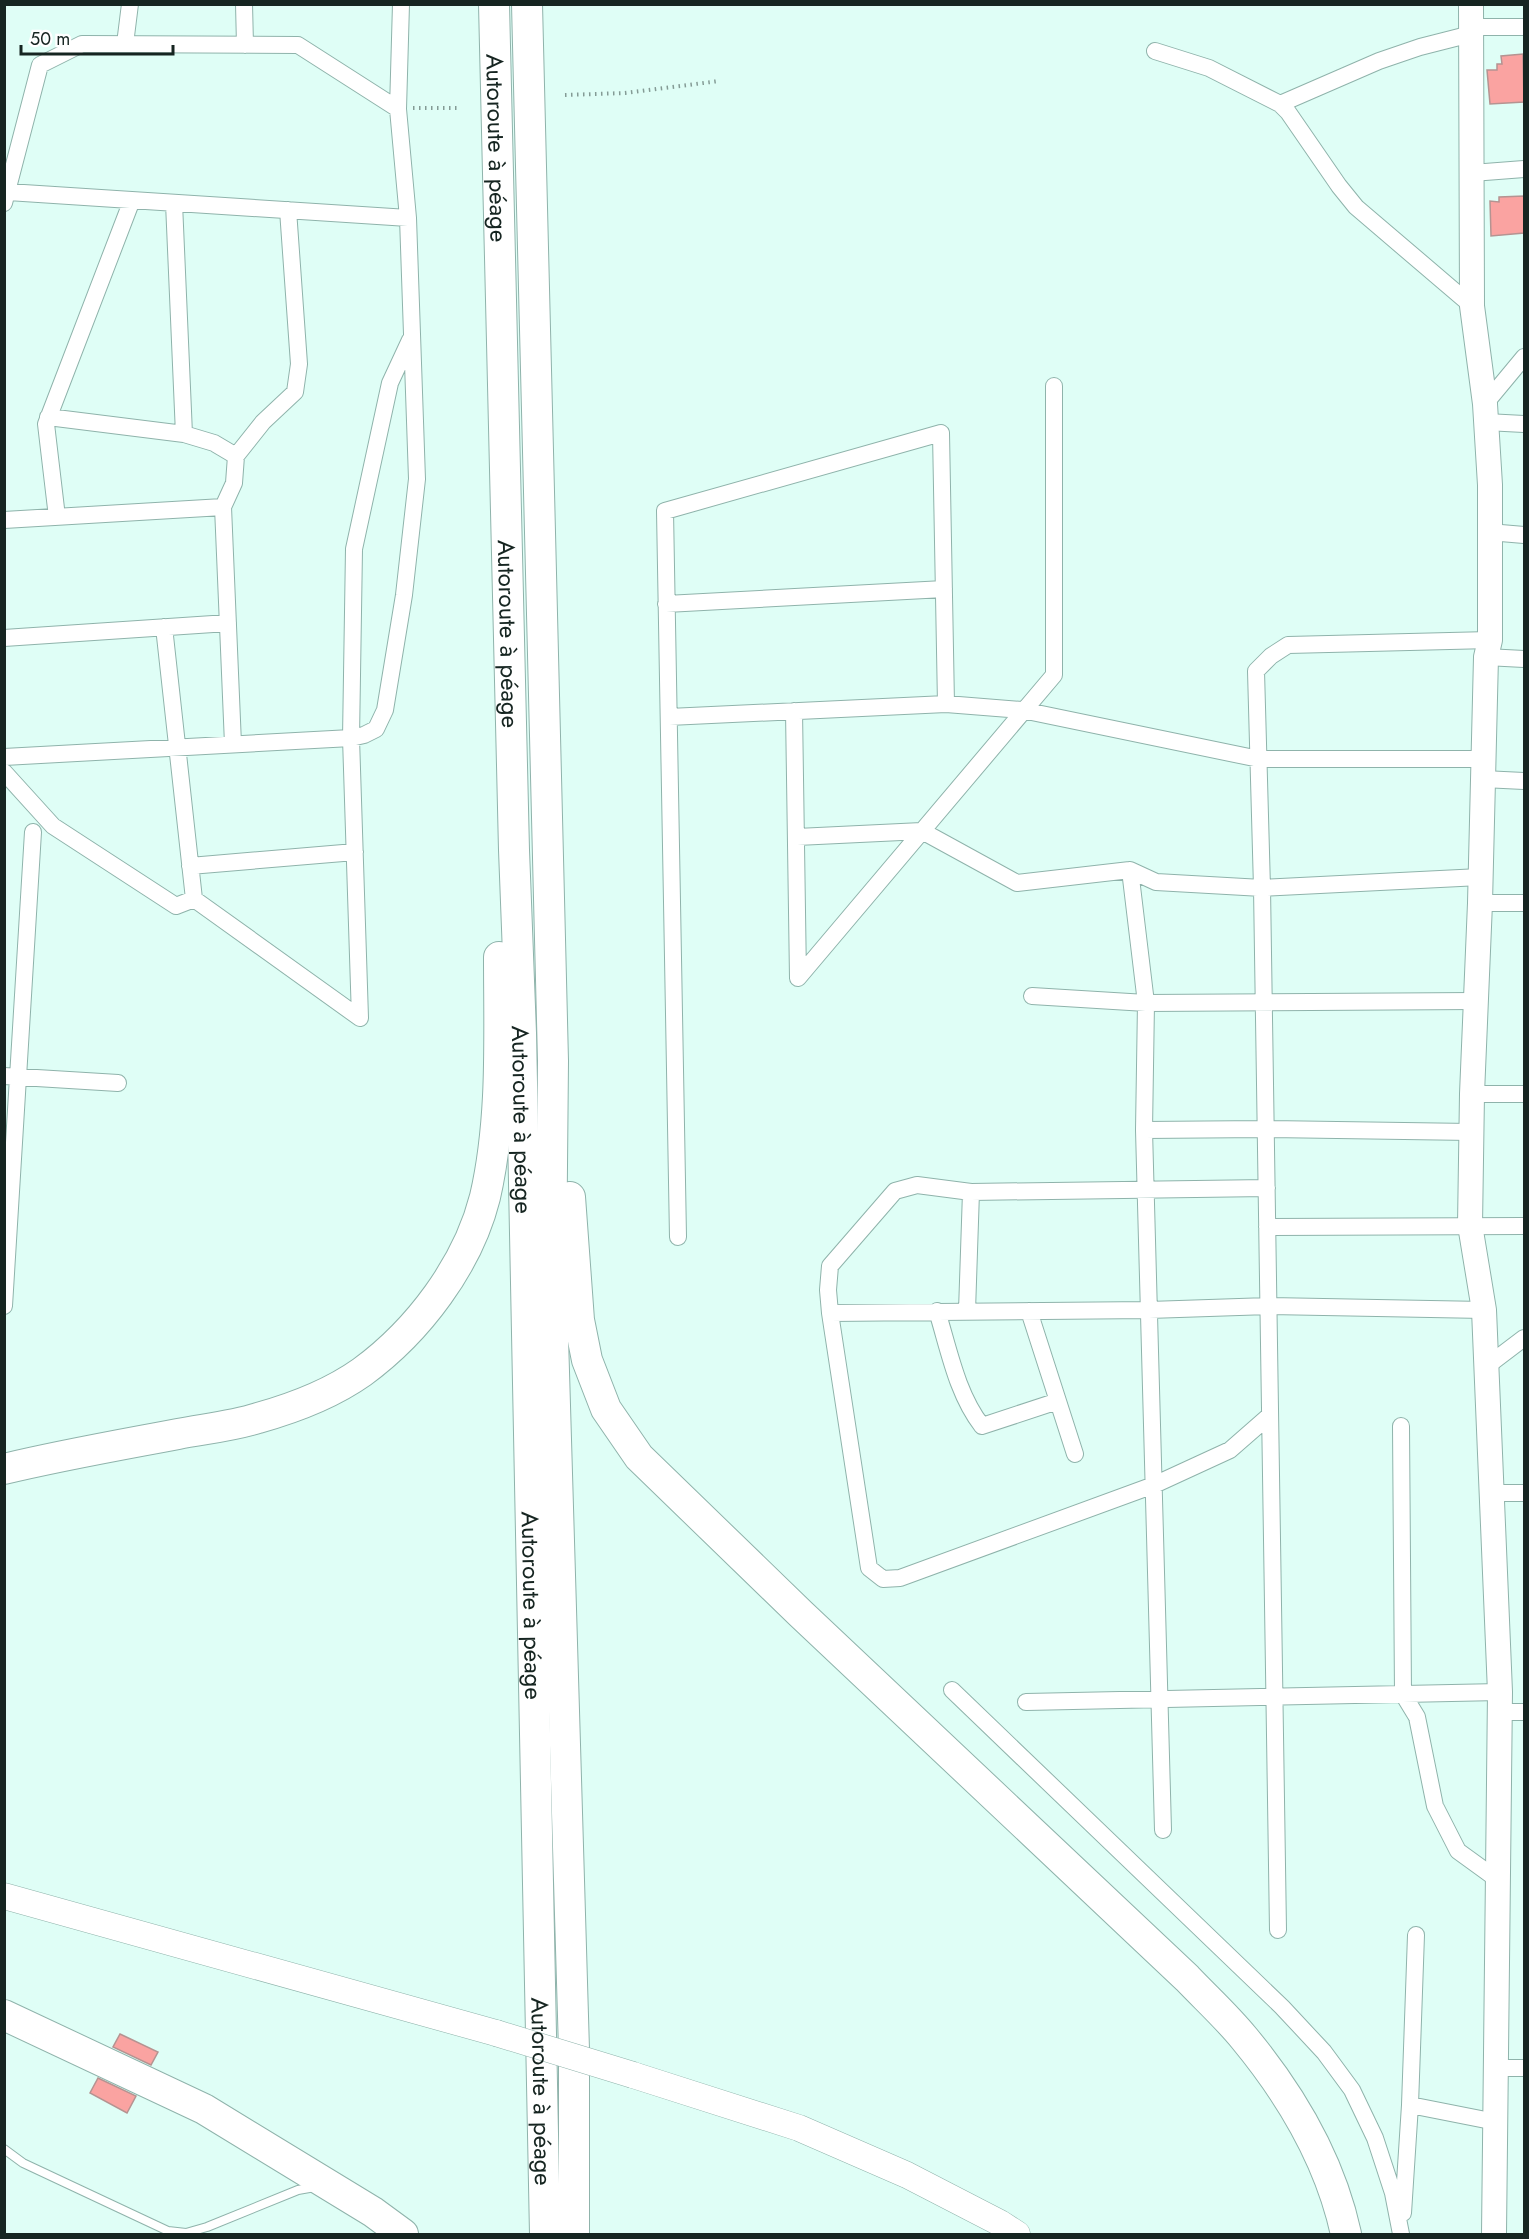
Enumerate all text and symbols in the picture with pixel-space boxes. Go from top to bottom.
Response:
scale bar [21,18,172,56]
text: 50 m [30,26,70,52]
street label: Autoroute à péage [478,53,517,243]
street label: Autoroute à péage [489,539,529,728]
street label: Autoroute à péage [503,1025,542,1214]
street label: Autoroute à péage [513,1511,552,1700]
street label: Autoroute à péage [523,1997,562,2186]

